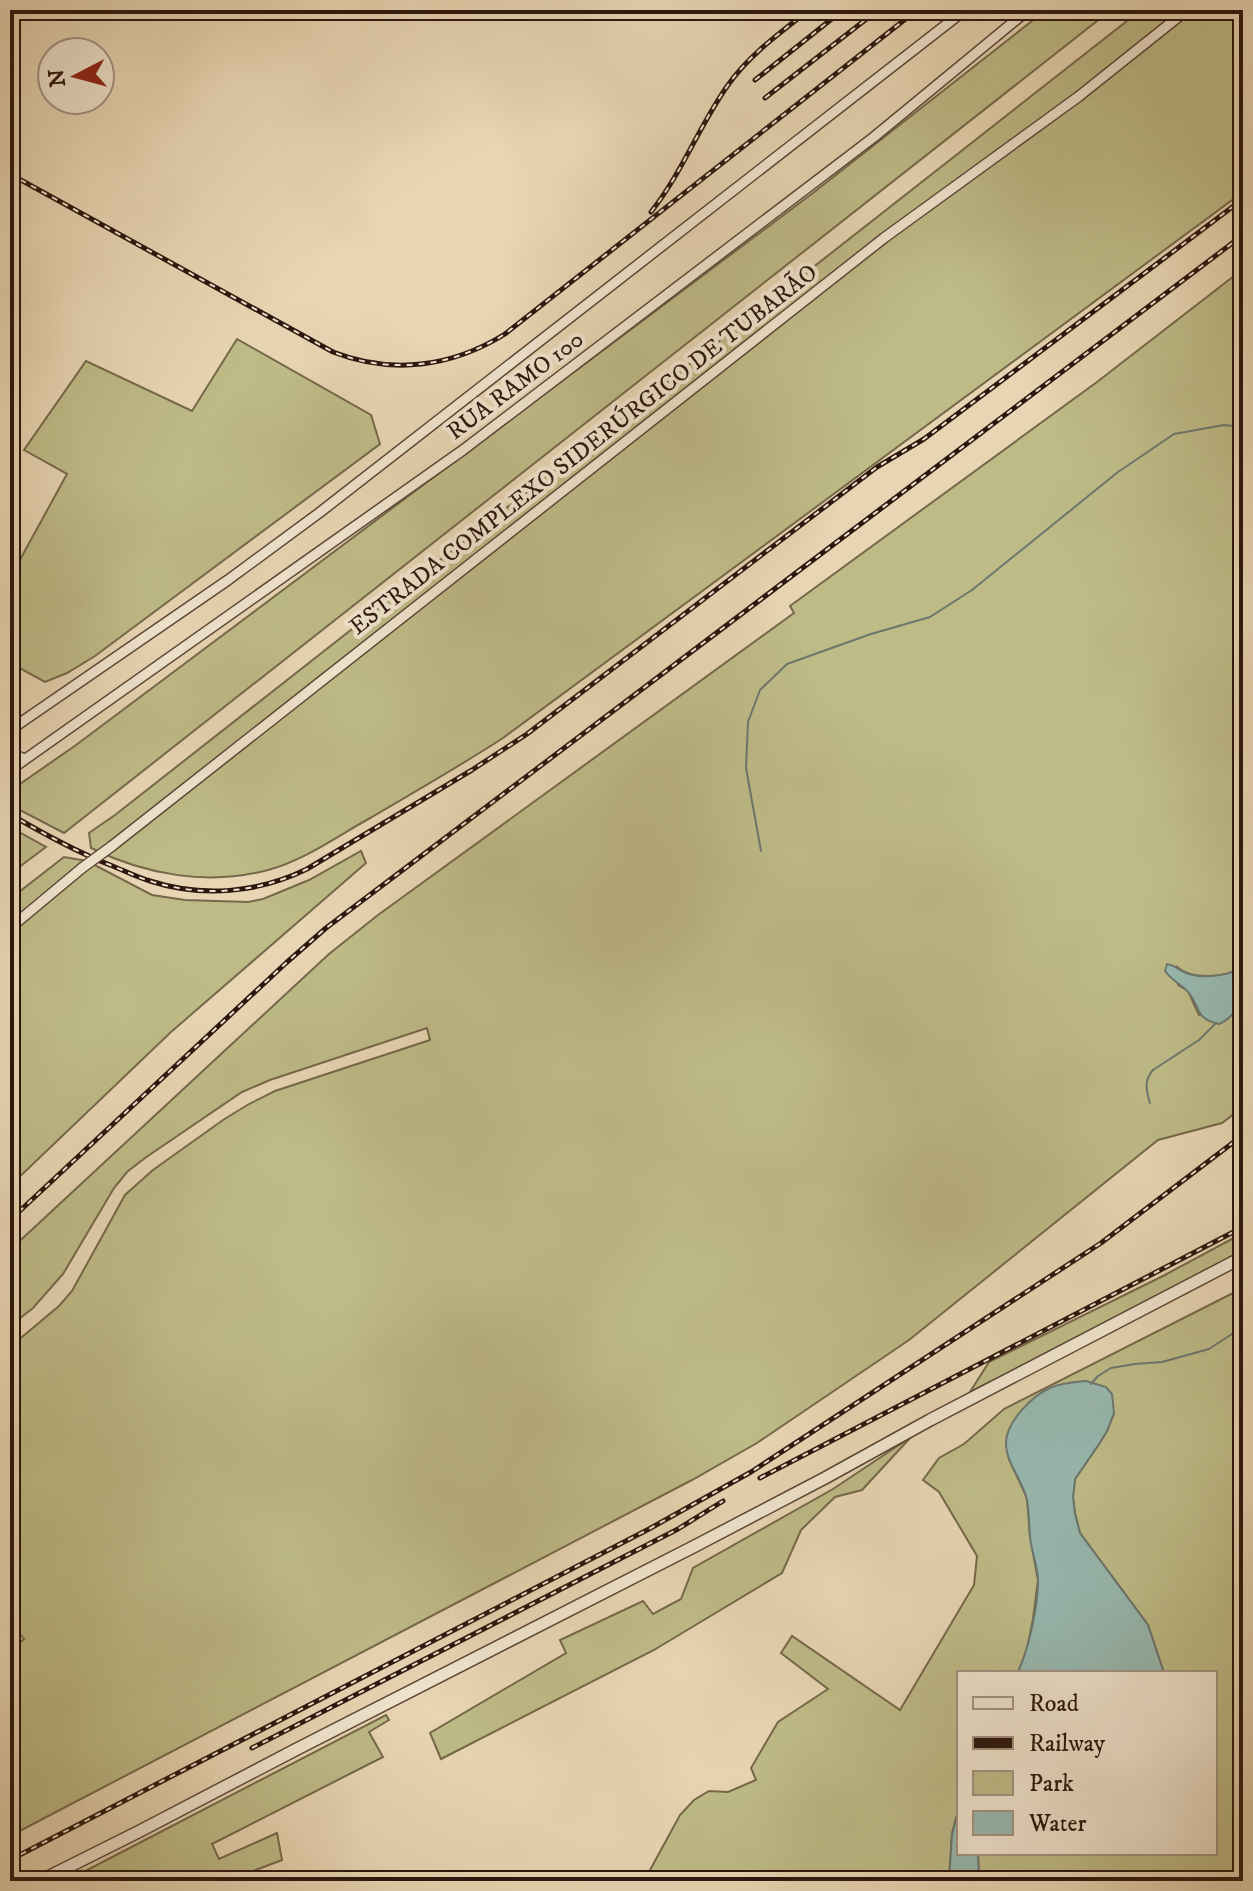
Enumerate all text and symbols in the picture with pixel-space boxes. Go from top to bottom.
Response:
north arrow [36,36,116,116]
text: N [43,68,72,88]
street label: ESTRADA COMPLEXO SIDERÚRGICO DE TUBARÃO [343,257,824,642]
street label: RUA RAMO 100 [441,325,590,447]
legend [957,1671,1217,1855]
text: Road [1029,1689,1079,1719]
text: Railway [1029,1729,1106,1759]
text: Park [1029,1769,1074,1799]
text: Water [1028,1809,1086,1839]

